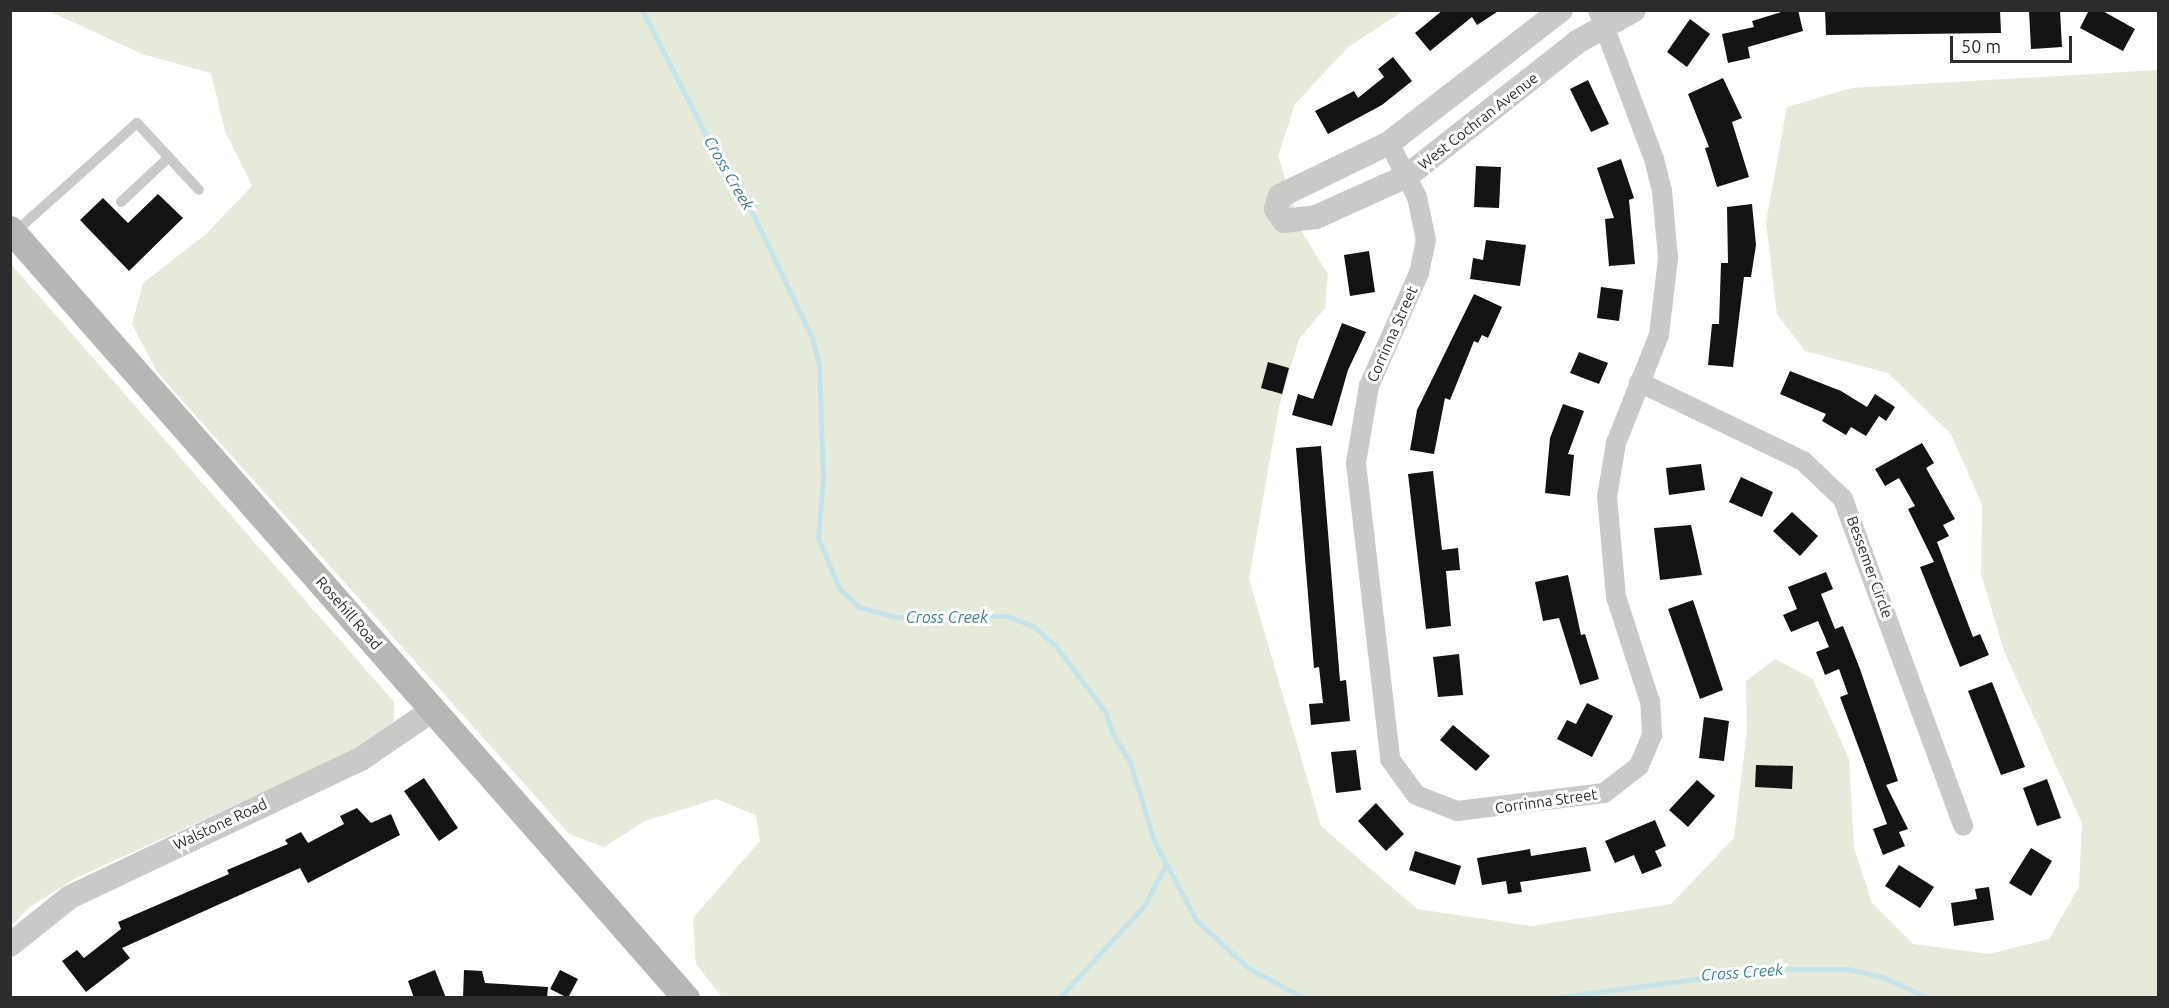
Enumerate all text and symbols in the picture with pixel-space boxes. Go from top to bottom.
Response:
scale bar [1953,24,2074,62]
text: 50 m [1961,36,2001,56]
street label: West Cochran Avenue [1414,69,1542,173]
water label: Cross Creek [700,133,758,213]
street label: Corrinna Street [1363,283,1421,385]
street label: Bessemer Circle [1843,514,1897,620]
street label: Rosehill Road [312,573,386,653]
water label: Cross Creek [906,607,988,627]
street label: Corrinna Street [1494,785,1598,817]
street label: Walstone Road [170,794,270,854]
water label: Cross Creek [1700,960,1784,984]

